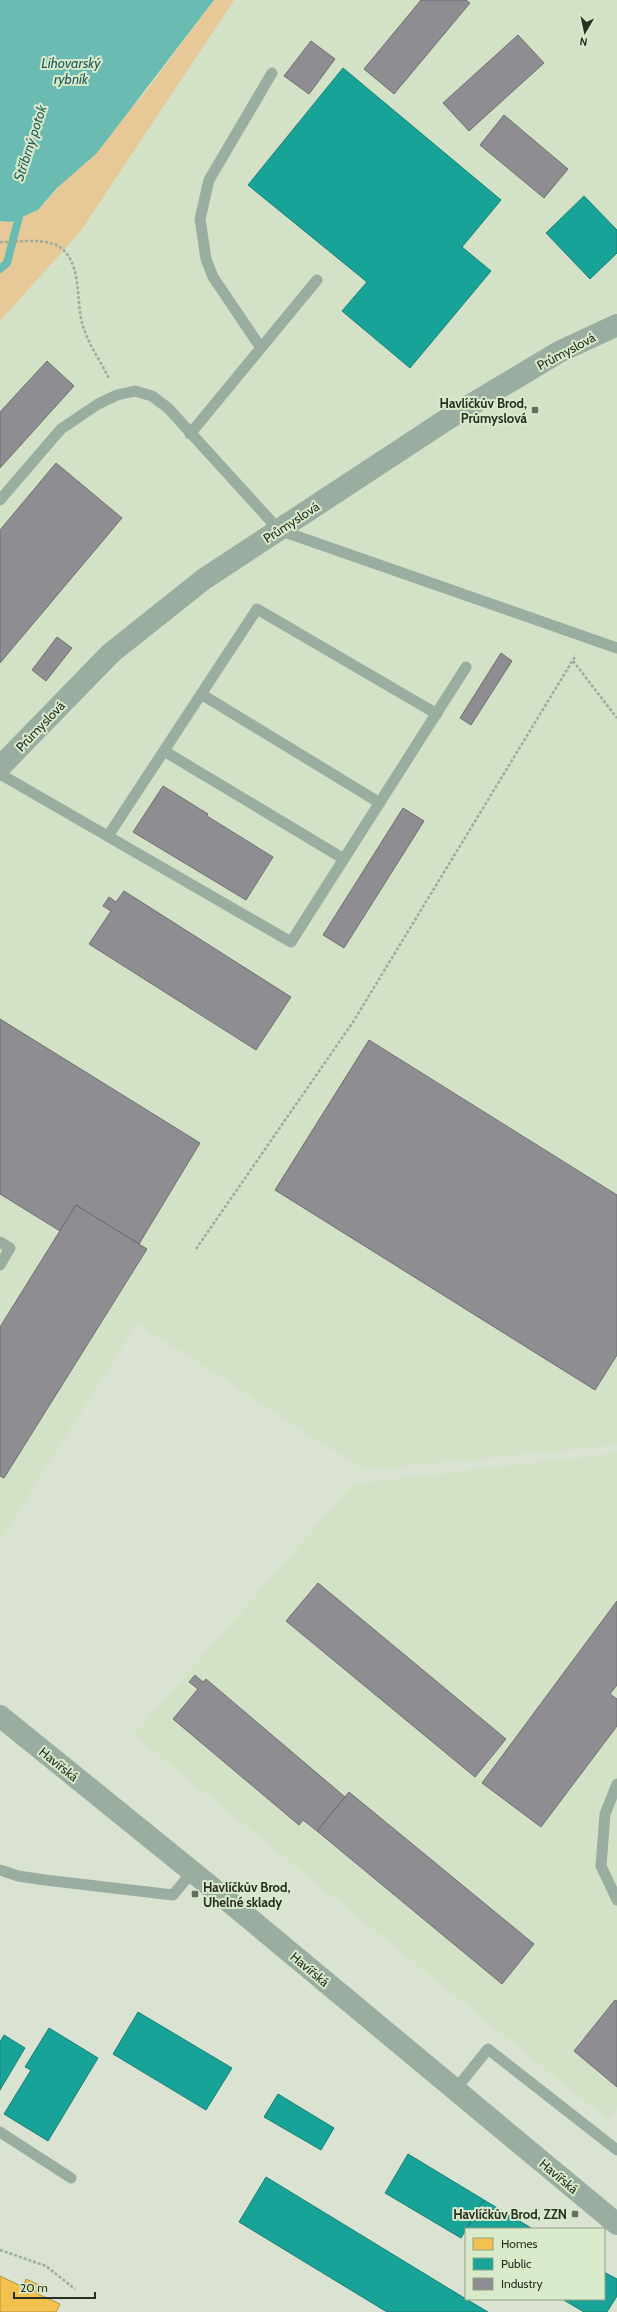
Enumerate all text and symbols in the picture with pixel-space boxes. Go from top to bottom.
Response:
north arrow [565,12,605,52]
text: N [578,34,588,49]
water label: Lihovarský rybník [41,54,101,88]
water label: Stříbrný potok [9,102,51,183]
street label: Průmyslová [534,329,599,373]
place label: Havlíčkův Brod, Průmyslová [440,395,528,426]
marker: Havlíčkův Brod, Průmyslová [530,405,540,415]
street label: Průmyslová [260,497,323,546]
street label: Průmyslová [12,697,68,755]
street label: Havířská [36,1743,82,1785]
place label: Havlíčkův Brod, Uhelné sklady [203,1879,290,1910]
marker: Havlíčkův Brod, Uhelné sklady [190,1889,200,1899]
street label: Havířská [287,1948,333,1990]
street label: Havířská [536,2155,582,2197]
place label: Havlíčkův Brod, ZZN [453,2206,567,2222]
marker: Havlíčkův Brod, ZZN [570,2209,580,2219]
legend [465,2228,605,2300]
text: Homes [501,2236,538,2251]
text: Public [501,2256,532,2271]
scale bar [14,2274,95,2300]
text: Industry [501,2276,542,2291]
text: 20 m [20,2280,48,2295]

